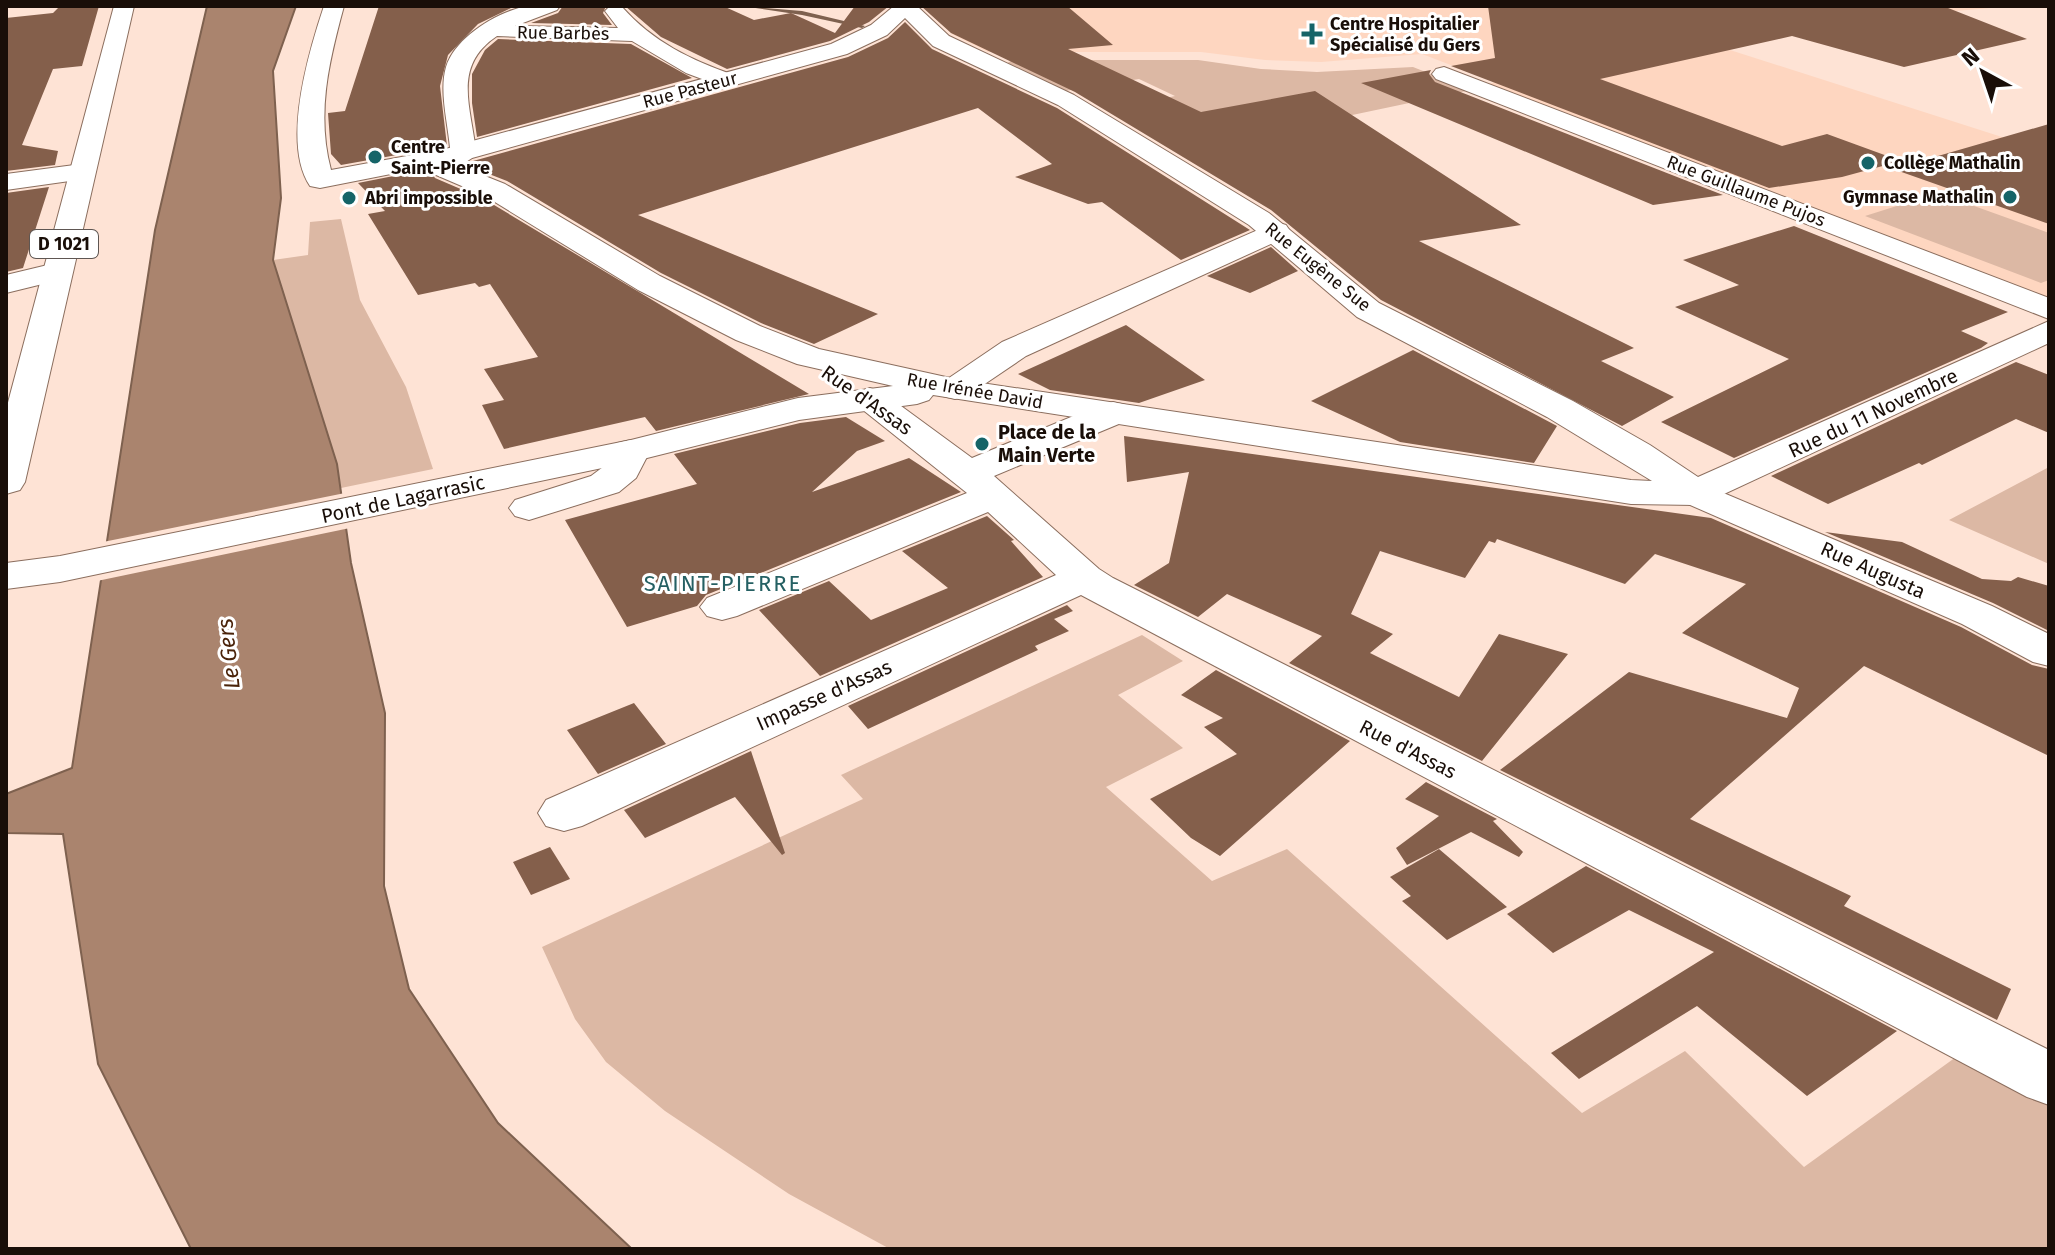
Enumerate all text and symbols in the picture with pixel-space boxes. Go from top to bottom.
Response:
place label: Centre Hospitalier Spécialisé du Gers [1330,13,1481,56]
street label: Rue Barbès [517,21,609,45]
marker: Centre Hospitalier Spécialisé du Gers [1301,23,1323,45]
north arrow [1943,32,2023,112]
text: N [1956,42,1985,72]
street label: Rue Pasteur [640,67,740,113]
place label: Centre Saint-Pierre [391,136,490,179]
marker: Centre Saint-Pierre [366,148,384,166]
street label: Rue Guillaume Pujos [1664,151,1828,231]
place label: Collège Mathalin [1884,152,2021,174]
marker: Collège Mathalin [1859,154,1877,172]
place label: Gymnase Mathalin [1843,186,1994,208]
place label: Abri impossible [364,187,493,209]
marker: Gymnase Mathalin [2001,188,2019,206]
marker: Abri impossible [340,189,358,207]
street label: Rue Eugène Sue [1261,218,1375,316]
road number: D 1021 [30,230,98,258]
street label: Rue d'Assas [817,360,917,440]
street label: Rue du 11 Novembre [1784,363,1962,463]
street label: Rue Irénée David [905,368,1045,414]
place label: Place de la Main Verte [998,420,1096,467]
marker: Place de la Main Verte [973,435,991,453]
street label: Pont de Lagarrasic [319,470,487,528]
street label: Rue Augusta [1817,536,1929,604]
district label: SAINT-PIERRE [644,570,802,597]
water label: Le Gers [211,617,246,691]
street label: Impasse d'Assas [753,654,895,736]
street label: Rue d'Assas [1356,714,1460,784]

